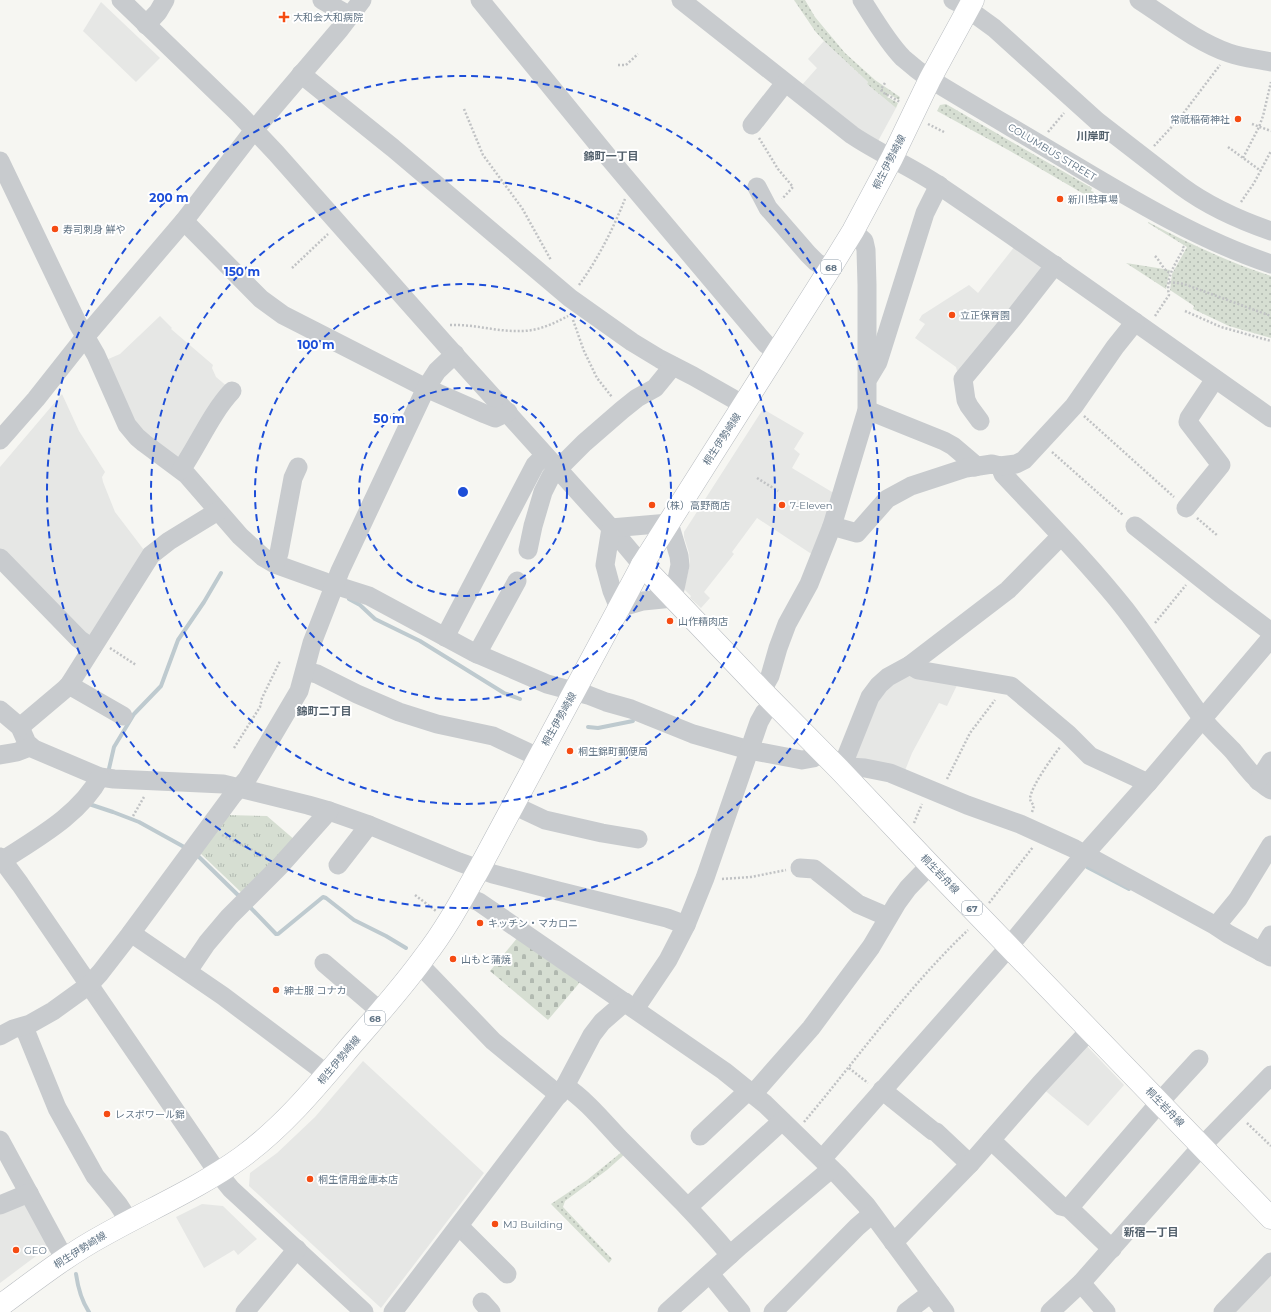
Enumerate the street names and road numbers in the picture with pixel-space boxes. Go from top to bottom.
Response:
street label: COLUMBUS STREET [1005,120,1099,184]
street label: 桐生伊勢崎線 [870,132,908,192]
road number: 68 [821,260,841,274]
street label: 桐生伊勢崎線 [700,410,744,468]
street label: 桐生伊勢崎線 [539,690,579,748]
street label: 桐生岩舟線 [918,852,962,896]
road number: 67 [962,901,982,915]
road number: 68 [365,1011,385,1025]
street label: 桐生伊勢崎線 [315,1033,363,1087]
street label: 桐生岩舟線 [1143,1085,1187,1129]
street label: 桐生伊勢崎線 [51,1229,109,1271]

